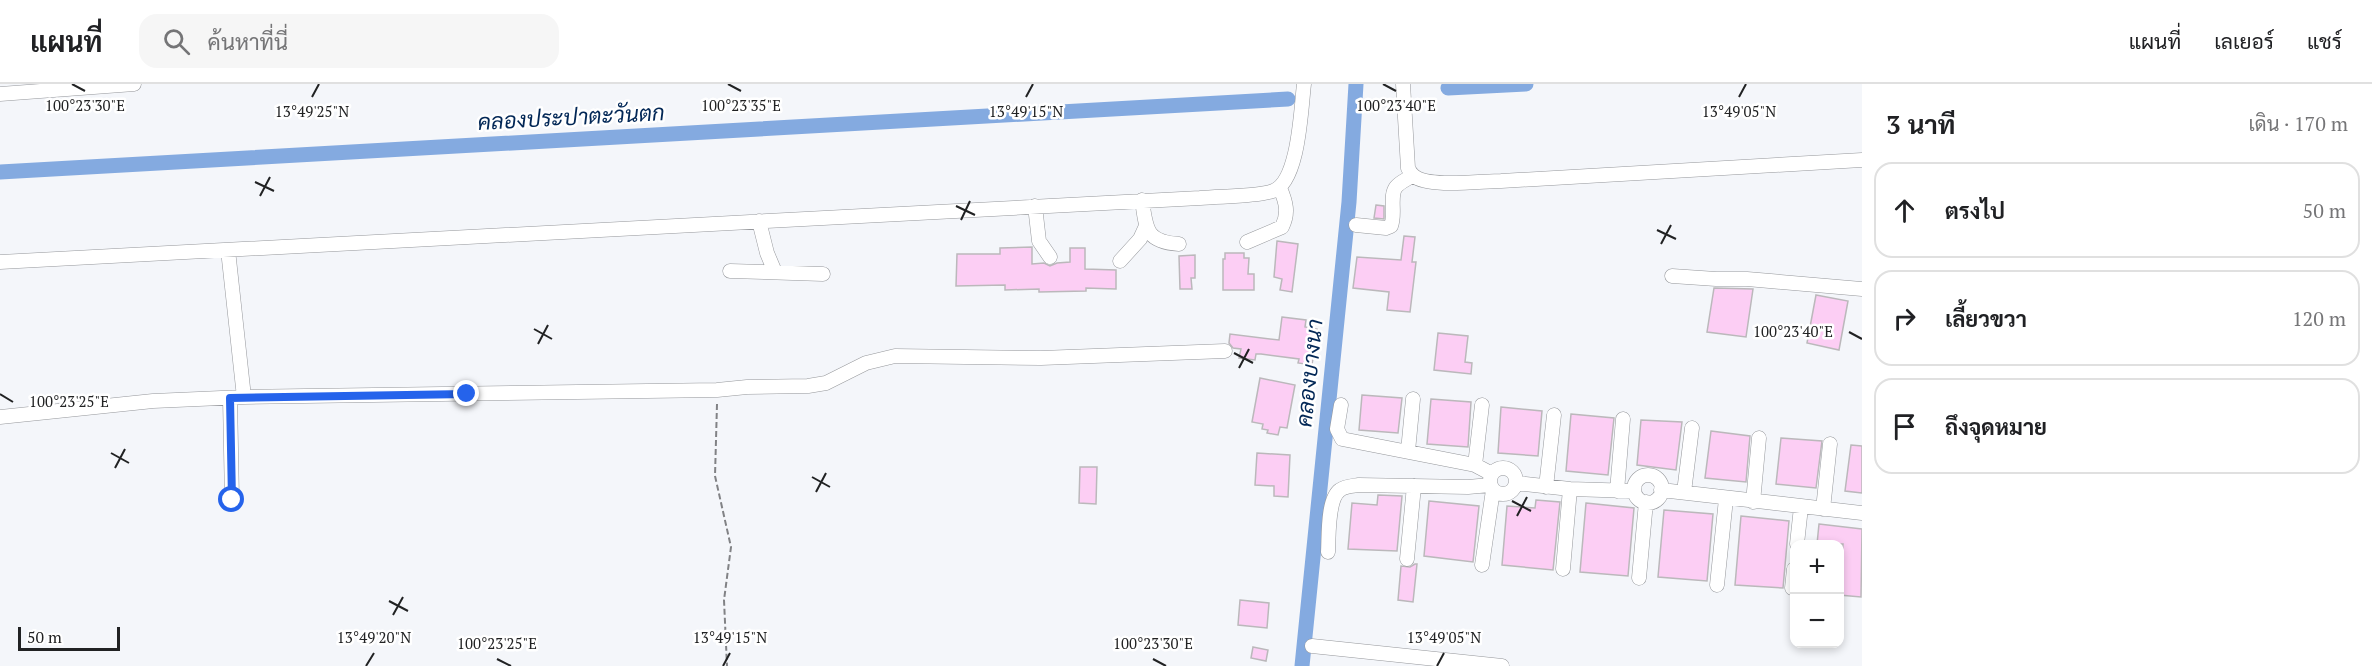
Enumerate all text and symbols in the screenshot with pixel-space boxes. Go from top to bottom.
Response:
search box [139,14,559,68]
text: แผนที่ [30,23,103,60]
icon: search [160,25,193,58]
text: ค้นหาที่นี่ [208,27,288,56]
text: แผนที่ [2129,27,2181,55]
text: เลเยอร์ [2214,27,2274,55]
text: แชร์ [2307,27,2342,55]
text: 100°23'30"E [45,95,125,115]
text: 100°23'35"E [701,95,781,115]
text: 100°23'40"E [1356,95,1436,115]
water label: คลองประปาตะวันตก [477,97,665,136]
text: 13°49'25"N [275,101,349,121]
text: 13°49'15"N [989,101,1063,121]
text: 13°49'05"N [1702,101,1776,121]
text: 3 นาที [1886,107,1956,141]
text: เดิน · 170 m [2249,110,2348,137]
icon: ahead [1888,194,1921,227]
text: ตรงไป [1945,196,2005,225]
text: 50 m [2303,197,2346,224]
icon: right [1888,302,1921,335]
text: เลี้ยวขวา [1945,304,2027,333]
text: 120 m [2292,305,2346,332]
water label: คลองบางนา [1288,317,1329,428]
text: 100°23'40"E [1753,321,1833,341]
route end [453,380,479,406]
text: 100°23'25"E [29,391,109,411]
icon: arrive [1888,410,1921,443]
text: ถึงจุดหมาย [1945,412,2047,441]
route start [218,486,244,512]
map controls [1790,540,1844,648]
button: + [1790,540,1844,594]
button: − [1790,594,1844,648]
scale bar [18,624,120,652]
text: 50 m [27,626,62,648]
text: 13°49'20"N [337,627,411,647]
text: 13°49'15"N [693,627,767,647]
text: 13°49'05"N [1407,627,1481,647]
text: 100°23'25"E [457,633,537,653]
text: 100°23'30"E [1113,633,1193,653]

